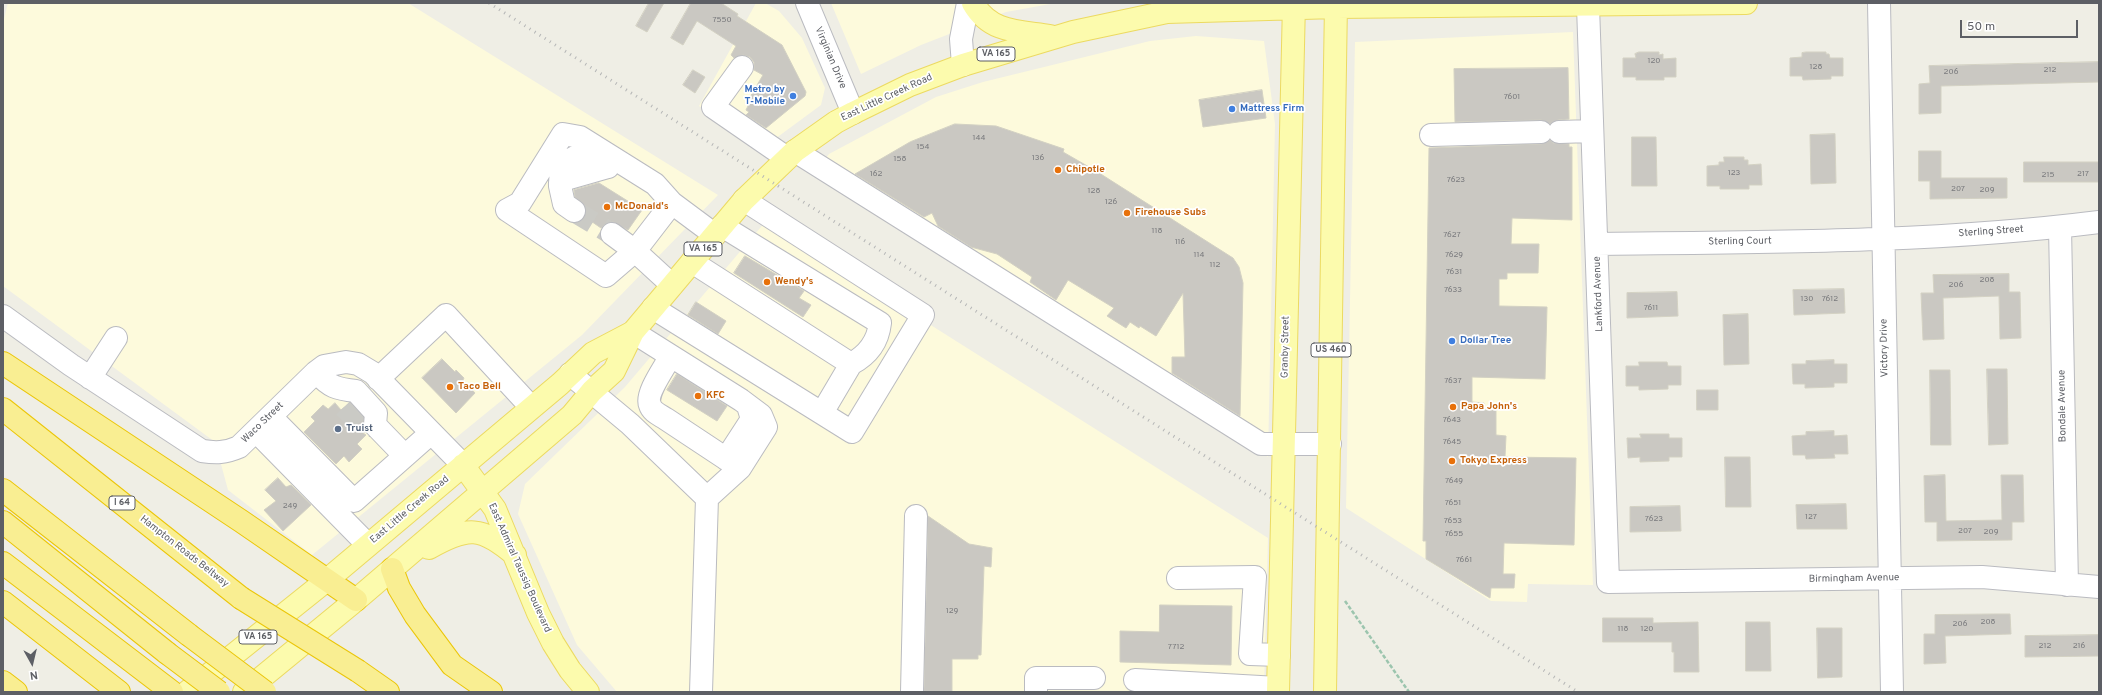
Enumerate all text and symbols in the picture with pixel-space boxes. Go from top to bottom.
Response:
scale bar [1962,12,2080,38]
house number: 7550 [712,15,732,25]
text: 50 m [1967,19,1995,35]
street label: Virginian Drive [812,25,848,91]
road number: VA 165 [977,47,1015,61]
house number: 120 [1647,56,1661,66]
house number: 128 [1810,62,1822,72]
house number: 212 [2044,65,2056,75]
house number: 206 [1944,67,1958,77]
street label: East Little Creek Road [839,72,935,124]
place label: Metro by T-Mobile [744,84,785,108]
marker: Metro by T-Mobile [788,91,798,101]
house number: 7601 [1504,92,1520,102]
place label: Mattress Firm [1240,103,1304,115]
marker: Mattress Firm [1227,104,1237,114]
house number: 144 [973,133,985,143]
house number: 154 [916,142,930,152]
house number: 136 [1032,153,1044,163]
house number: 158 [894,154,906,164]
place label: Chipotle [1066,164,1105,176]
marker: Chipotle [1053,165,1063,175]
house number: 123 [1728,168,1740,178]
house number: 162 [870,169,882,179]
house number: 217 [2077,169,2089,179]
house number: 215 [2042,170,2054,180]
house number: 7623 [1447,175,1465,185]
house number: 207 [1951,184,1965,194]
house number: 209 [1980,185,1994,195]
house number: 128 [1088,186,1100,196]
house number: 126 [1105,197,1117,207]
place label: McDonald's [615,201,669,213]
marker: McDonald's [602,202,612,212]
place label: Firehouse Subs [1135,207,1206,219]
marker: Firehouse Subs [1122,208,1132,218]
street label: Sterling Street [1958,224,2024,240]
house number: 118 [1152,226,1162,236]
house number: 7627 [1443,230,1461,240]
street label: Sterling Court [1708,235,1772,249]
house number: 116 [1175,237,1185,247]
road number: VA 165 [684,242,722,256]
house number: 114 [1194,250,1204,260]
house number: 7629 [1445,250,1463,260]
street label: Lankford Avenue [1592,256,1606,332]
house number: 112 [1210,260,1220,270]
house number: 7631 [1446,267,1462,277]
house number: 208 [1980,275,1994,285]
place label: Wendy's [775,276,813,288]
marker: Wendy's [762,277,772,287]
house number: 206 [1949,280,1963,290]
house number: 7633 [1444,285,1462,295]
house number: 130 [1801,294,1813,304]
house number: 7612 [1822,294,1838,304]
house number: 7611 [1644,303,1658,313]
street label: Granby Street [1279,316,1293,378]
street label: Victory Drive [1878,319,1892,377]
place label: Dollar Tree [1460,335,1511,347]
marker: Dollar Tree [1447,336,1457,346]
road number: US 460 [1311,343,1351,357]
street label: Bondale Avenue [2056,370,2070,442]
house number: 7637 [1444,376,1462,386]
place label: Taco Bell [458,381,501,393]
marker: Taco Bell [445,382,455,392]
place label: KFC [706,390,725,402]
marker: KFC [693,391,703,401]
street label: Waco Street [239,400,287,446]
place label: Papa John's [1461,401,1517,413]
marker: Papa John's [1448,402,1458,412]
house number: 7643 [1443,415,1461,425]
place label: Truist [346,423,373,435]
marker: Truist [333,424,343,434]
house number: 7645 [1443,437,1461,447]
place label: Tokyo Express [1460,455,1527,467]
marker: Tokyo Express [1447,456,1457,466]
street label: East Little Creek Road [368,473,452,547]
house number: 7649 [1445,476,1463,486]
road number: I 64 [109,496,135,510]
house number: 7651 [1445,498,1461,508]
house number: 249 [283,501,297,511]
street label: East Admiral Taussig Boulevard [485,501,553,635]
house number: 127 [1805,512,1817,522]
street label: Hampton Roads Beltway [137,514,231,590]
house number: 7623 [1645,514,1663,524]
house number: 7653 [1444,516,1462,526]
house number: 207 [1958,526,1972,536]
house number: 209 [1984,527,1998,537]
house number: 7655 [1445,529,1463,539]
house number: 7661 [1456,555,1472,565]
street label: Birmingham Avenue [1809,572,1899,586]
house number: 129 [946,606,958,616]
house number: 208 [1981,617,1995,627]
house number: 206 [1953,619,1967,629]
house number: 118 [1618,624,1628,634]
house number: 120 [1640,624,1654,634]
road number: VA 165 [239,630,277,644]
house number: 212 [2039,641,2051,651]
house number: 216 [2073,641,2085,651]
house number: 7712 [1168,642,1184,652]
north arrow [12,643,52,683]
text: N [29,667,39,682]

